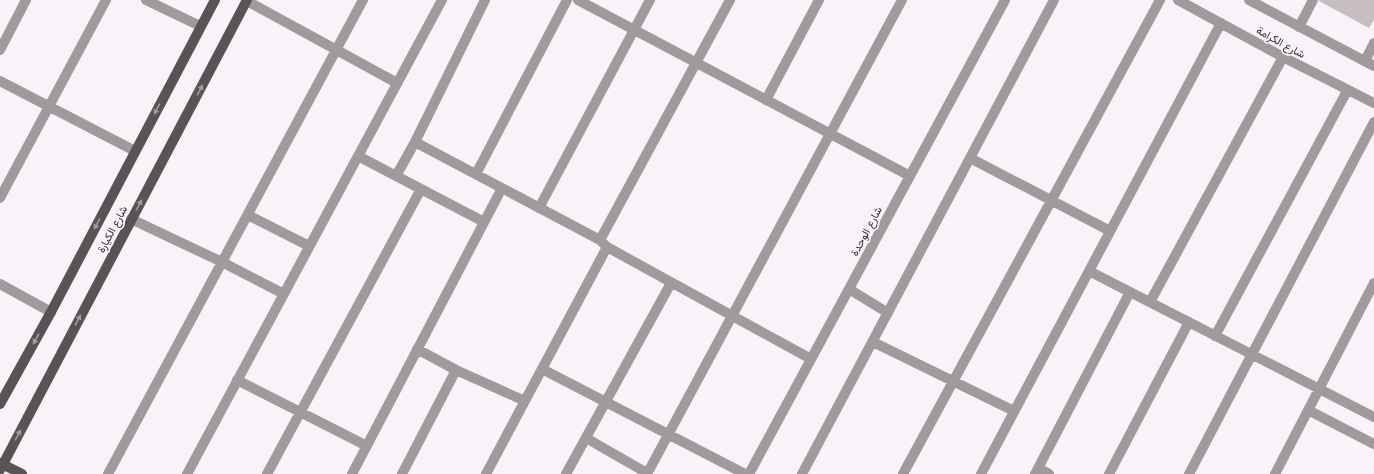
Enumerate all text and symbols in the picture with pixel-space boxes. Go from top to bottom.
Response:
street label: شارع الكرامة [1254,23,1308,62]
one-way arrow [196,84,203,96]
one-way arrow [154,103,161,114]
one-way arrow [135,199,142,211]
street label: شارع الكيارة [94,203,131,255]
street label: شارع الوحدة [847,204,886,259]
one-way arrow [94,218,100,230]
one-way arrow [75,314,82,326]
one-way arrow [33,333,39,344]
one-way arrow [15,429,22,441]

